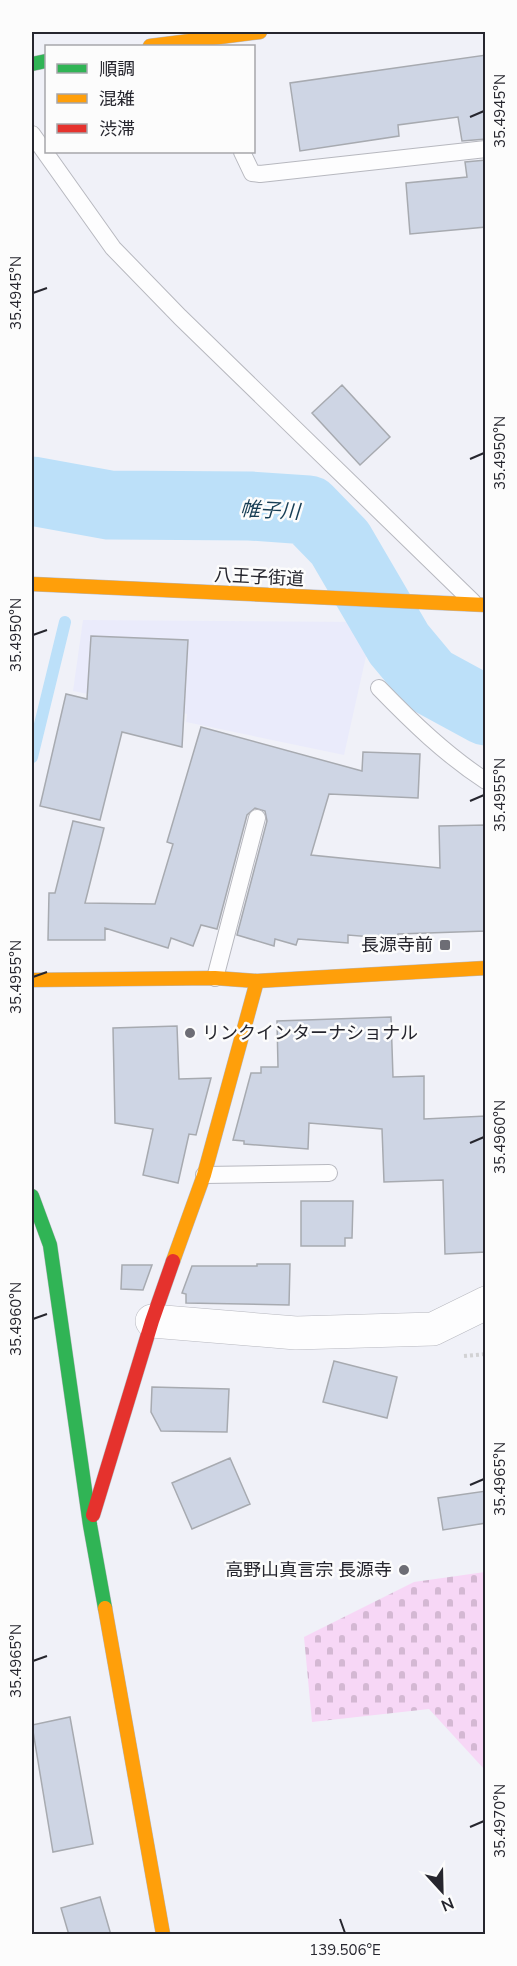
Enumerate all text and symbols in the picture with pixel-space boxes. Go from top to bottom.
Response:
legend [45,45,255,153]
text: 順調 [99,57,135,81]
text: 35.4945°N [490,74,510,148]
text: 混雑 [99,87,135,111]
text: 渋滞 [99,117,135,141]
text: 35.4945°N [6,256,26,330]
text: 35.4950°N [490,416,510,490]
water label: 帷子川 [239,495,303,526]
street label: 八王子街道 [213,563,305,591]
text: 35.4950°N [6,598,26,672]
text: 35.4955°N [490,758,510,832]
place label: 長源寺前 [361,933,433,957]
marker: 長源寺前 [438,938,452,952]
text: 35.4955°N [6,940,26,1014]
place label: リンクインターナショナル [202,1021,418,1045]
marker: リンクインターナショナル [183,1026,197,1040]
text: 35.4960°N [490,1100,510,1174]
text: 35.4960°N [6,1282,26,1356]
text: 35.4965°N [490,1442,510,1516]
place label: 高野山真言宗 長源寺 [225,1558,392,1582]
marker: 高野山真言宗 長源寺 [397,1563,411,1577]
text: 35.4965°N [6,1624,26,1698]
text: 35.4970°N [490,1784,510,1858]
north arrow [412,1861,472,1921]
text: N [438,1892,457,1916]
text: 139.506°E [309,1940,381,1960]

